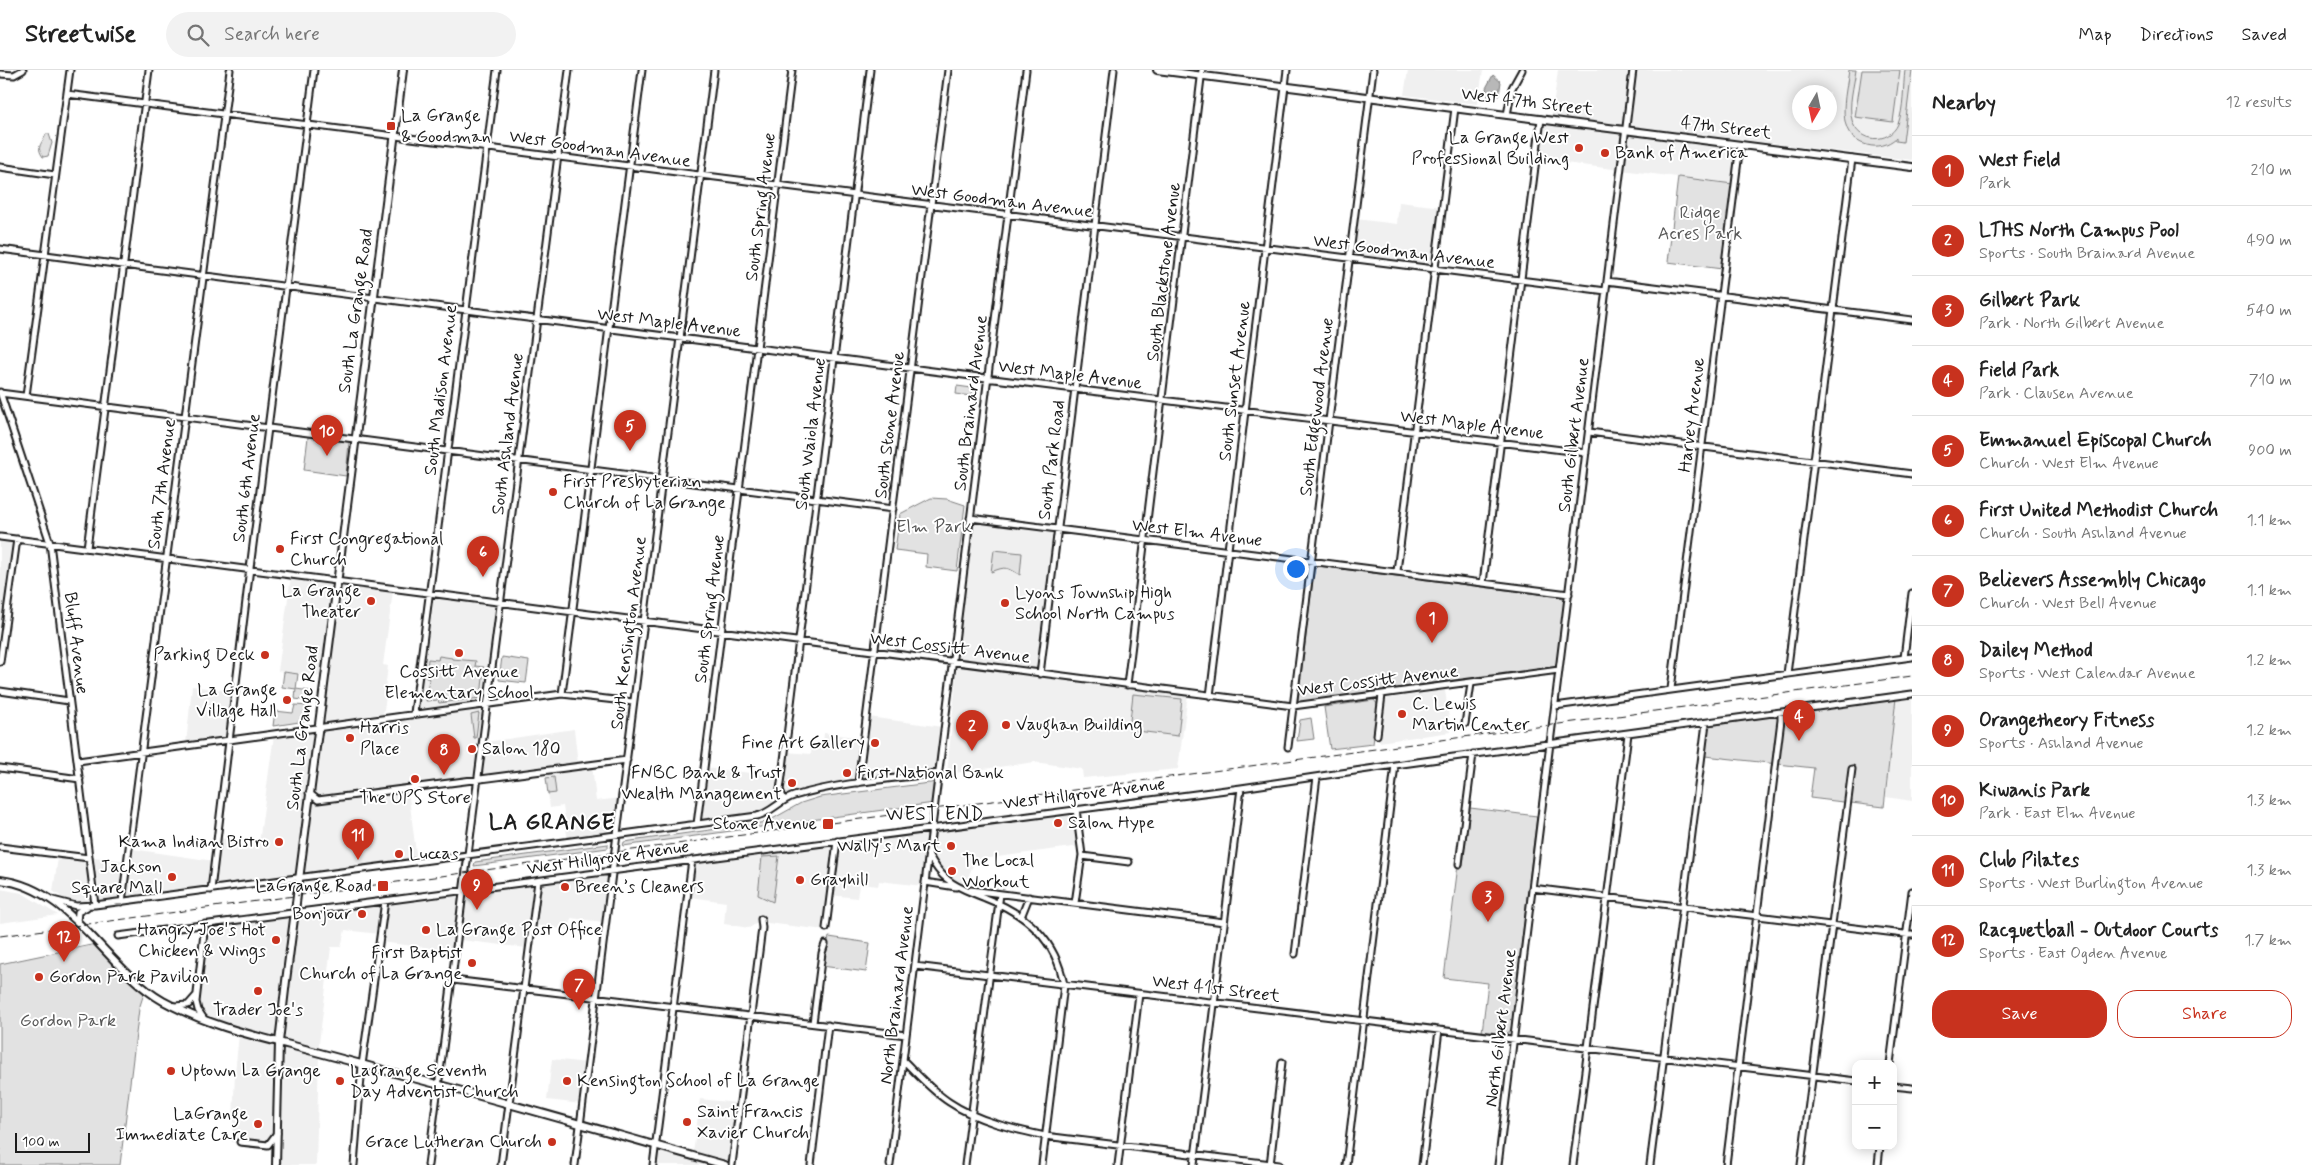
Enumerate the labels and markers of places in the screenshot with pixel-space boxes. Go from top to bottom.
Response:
place label: La Grange & Goodman [401,104,491,149]
marker: La Grange & Goodman [385,120,397,132]
place label: La Grange West Professional Building [1411,126,1570,171]
place label: Bank of America [1615,141,1748,165]
marker: La Grange West Professional Building [1573,142,1585,154]
marker: Bank of America [1599,147,1611,159]
pin: 5 [614,410,646,451]
pin: 10 [311,415,343,456]
place label: First Presbyterian Church of La Grange [563,470,726,516]
marker: First Presbyterian Church of La Grange [547,486,559,498]
place label: First Congregational Church [290,527,443,572]
pin: 6 [467,536,499,577]
marker: First Congregational Church [274,543,286,555]
place label: La Grange Theater [281,579,361,624]
place label: Lyons Township High School North Campus [1015,581,1175,626]
marker: La Grange Theater [365,595,377,607]
marker: Lyons Township High School North Campus [999,597,1011,609]
pin: 1 [1416,602,1448,643]
place label: Parking Deck [153,643,255,669]
marker: Cossitt Avenue Elementary School [453,647,465,659]
marker: Parking Deck [259,649,271,661]
place label: Cossitt Avenue Elementary School [384,660,534,705]
place label: La Grange Village Hall [196,678,277,723]
place label: C. Lewis Martin Center [1412,692,1530,737]
marker: La Grange Village Hall [281,694,293,706]
pin: 4 [1783,700,1815,741]
marker: C. Lewis Martin Center [1396,708,1408,720]
pin: 2 [956,710,988,751]
place label: Vaughan Building [1016,713,1143,739]
place label: Harris Place [360,716,409,761]
marker: Vaughan Building [1000,719,1012,731]
place label: Fine Art Gallery [741,731,865,755]
marker: Harris Place [344,732,356,744]
pin: 8 [428,734,460,775]
place label: Salon 180 [482,737,561,761]
marker: Fine Art Gallery [869,737,881,749]
marker: Salon 180 [466,743,478,755]
place label: FNBC Bank & Trust Wealth Management [621,761,783,807]
place label: First National Bank [857,761,1004,785]
marker: First National Bank [841,767,853,779]
marker: The UPS Store [409,773,421,785]
marker: FNBC Bank & Trust Wealth Management [786,777,798,789]
place label: The UPS Store [359,786,471,810]
place label: Salon Hype [1068,811,1155,835]
place label: Stone Avenue [713,812,817,836]
marker: Stone Avenue [821,817,835,831]
marker: Salon Hype [1052,817,1064,829]
pin: 11 [342,819,374,860]
place label: Kama Indian Bistro [119,830,269,854]
place label: Wally's Mart [837,834,941,858]
marker: Kama Indian Bistro [273,836,285,848]
marker: Wally's Mart [945,840,957,852]
place label: Luccas [409,842,459,866]
marker: Luccas [393,848,405,860]
place label: The Local Workout [962,849,1034,894]
place label: Jackson Square Mall [71,855,162,900]
marker: The Local Workout [946,865,958,877]
place label: Grayhill [810,868,868,892]
pin: 9 [461,869,493,910]
marker: Jackson Square Mall [166,871,178,883]
place label: LaGrange Road [255,874,372,900]
marker: Grayhill [794,874,806,886]
place label: Breen’s Cleaners [575,875,704,899]
marker: LaGrange Road [376,879,390,893]
marker: Breen’s Cleaners [559,881,571,893]
pin: 3 [1472,881,1504,922]
place label: Bonjour [292,902,352,926]
marker: Bonjour [356,908,368,920]
place label: Hangry Joe's Hot Chicken & Wings [137,918,266,964]
place label: La Grange Post Office [436,918,602,944]
pin: 12 [48,921,80,962]
marker: La Grange Post Office [420,924,432,936]
marker: Hangry Joe's Hot Chicken & Wings [270,934,282,946]
place label: First Baptist Church of La Grange [299,941,463,987]
marker: First Baptist Church of La Grange [466,957,478,969]
place label: Gordon Park Pavilion [49,965,209,989]
pin: 7 [563,969,595,1010]
marker: Gordon Park Pavilion [33,971,45,983]
marker: Trader Joe's [252,985,264,997]
place label: Trader Joe's [213,998,303,1022]
place label: Uptown La Grange [181,1059,321,1084]
place label: Lagrange Seventh Day Adventist Church [350,1059,519,1104]
marker: Uptown La Grange [165,1065,177,1077]
place label: Kensington School of La Grange [577,1069,819,1095]
marker: Lagrange Seventh Day Adventist Church [334,1075,346,1087]
marker: Kensington School of La Grange [561,1075,573,1087]
place label: Saint Francis Xavier Church [697,1100,809,1145]
place label: LaGrange Immediate Care [115,1102,248,1147]
marker: Saint Francis Xavier Church [681,1116,693,1128]
marker: LaGrange Immediate Care [252,1118,264,1130]
place label: Grace Lutheran Church [365,1130,542,1154]
marker: Grace Lutheran Church [546,1136,558,1148]

